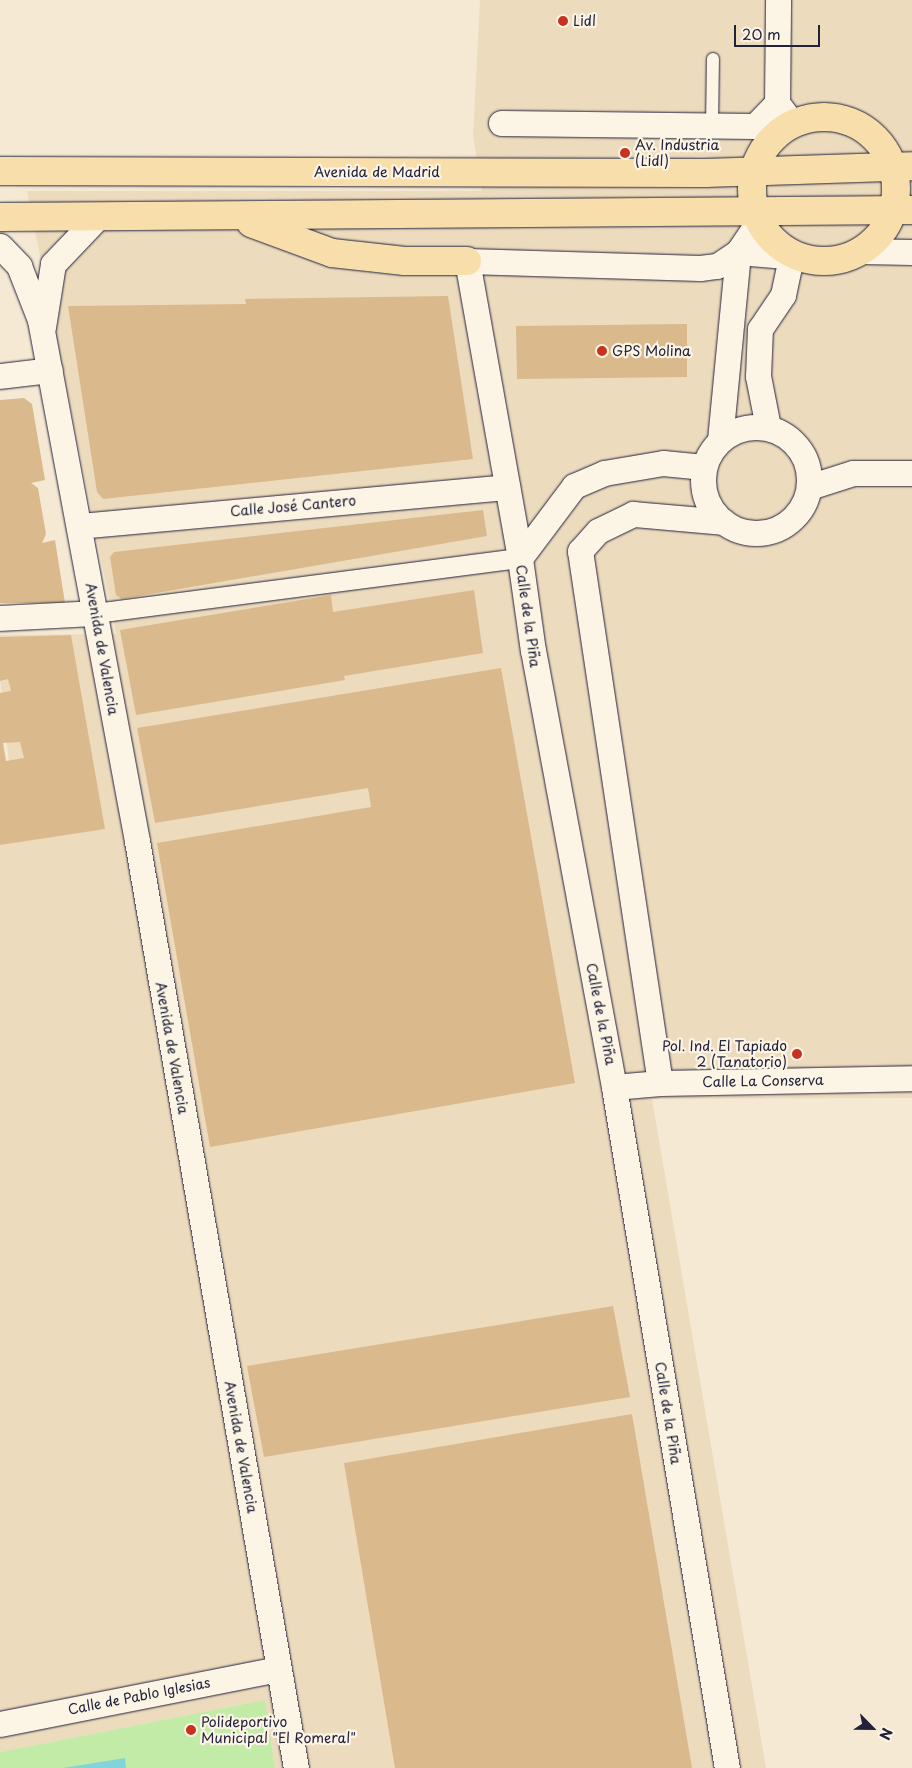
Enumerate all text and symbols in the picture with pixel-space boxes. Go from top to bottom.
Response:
place label: Lidl [573,13,596,29]
marker: Lidl [557,15,569,27]
scale bar [737,15,823,47]
text: 20 m [742,22,781,45]
place label: Av. Industria (Lidl) [635,137,720,170]
marker: Av. Industria (Lidl) [619,147,631,159]
street label: Avenida de Madrid [314,164,440,180]
place label: GPS Molina [612,343,692,359]
marker: GPS Molina [596,345,608,357]
street label: Calle José Cantero [229,492,357,520]
street label: Calle de la Piña [512,563,544,669]
street label: Avenida de Valencia [82,582,122,716]
street label: Calle de la Piña [583,961,619,1067]
street label: Avenida de Valencia [152,981,192,1115]
place label: Pol. Ind. El Tapiado 2 (Tanatorio) [660,1038,787,1070]
marker: Pol. Ind. El Tapiado 2 (Tanatorio) [791,1048,803,1060]
street label: Calle La Conserva [702,1072,824,1090]
street label: Calle de la Piña [651,1360,685,1466]
street label: Avenida de Valencia [221,1380,261,1514]
street label: Calle de Pablo Iglesias [65,1674,213,1718]
north arrow [847,1703,897,1753]
place label: Polideportivo Municipal "El Romeral" [201,1714,357,1746]
marker: Polideportivo Municipal "El Romeral" [185,1724,197,1736]
text: N [874,1725,898,1743]

